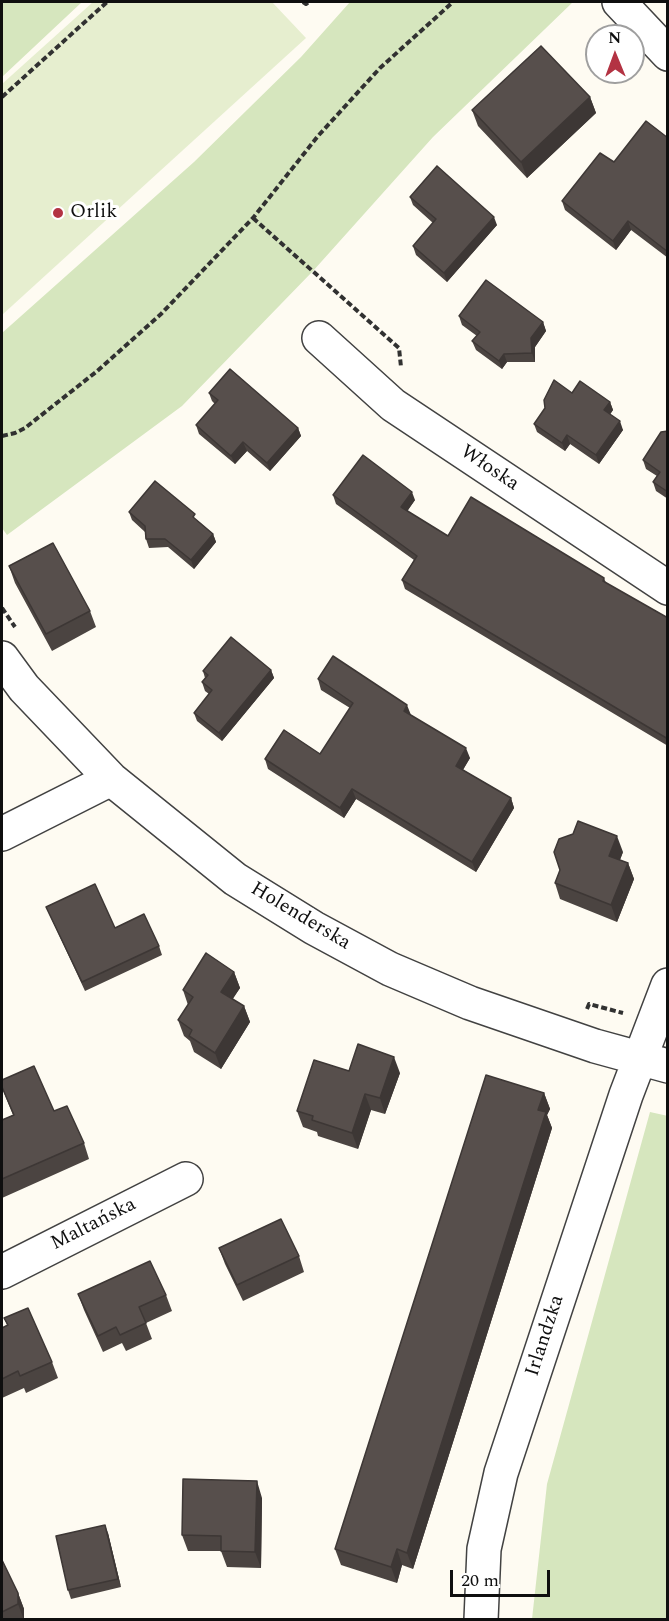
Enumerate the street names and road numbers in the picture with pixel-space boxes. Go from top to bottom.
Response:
street label: Włoska [455,441,523,497]
street label: Holenderska [246,878,354,956]
street label: Maltańska [47,1193,141,1257]
street label: Irlandzka [522,1292,570,1380]

